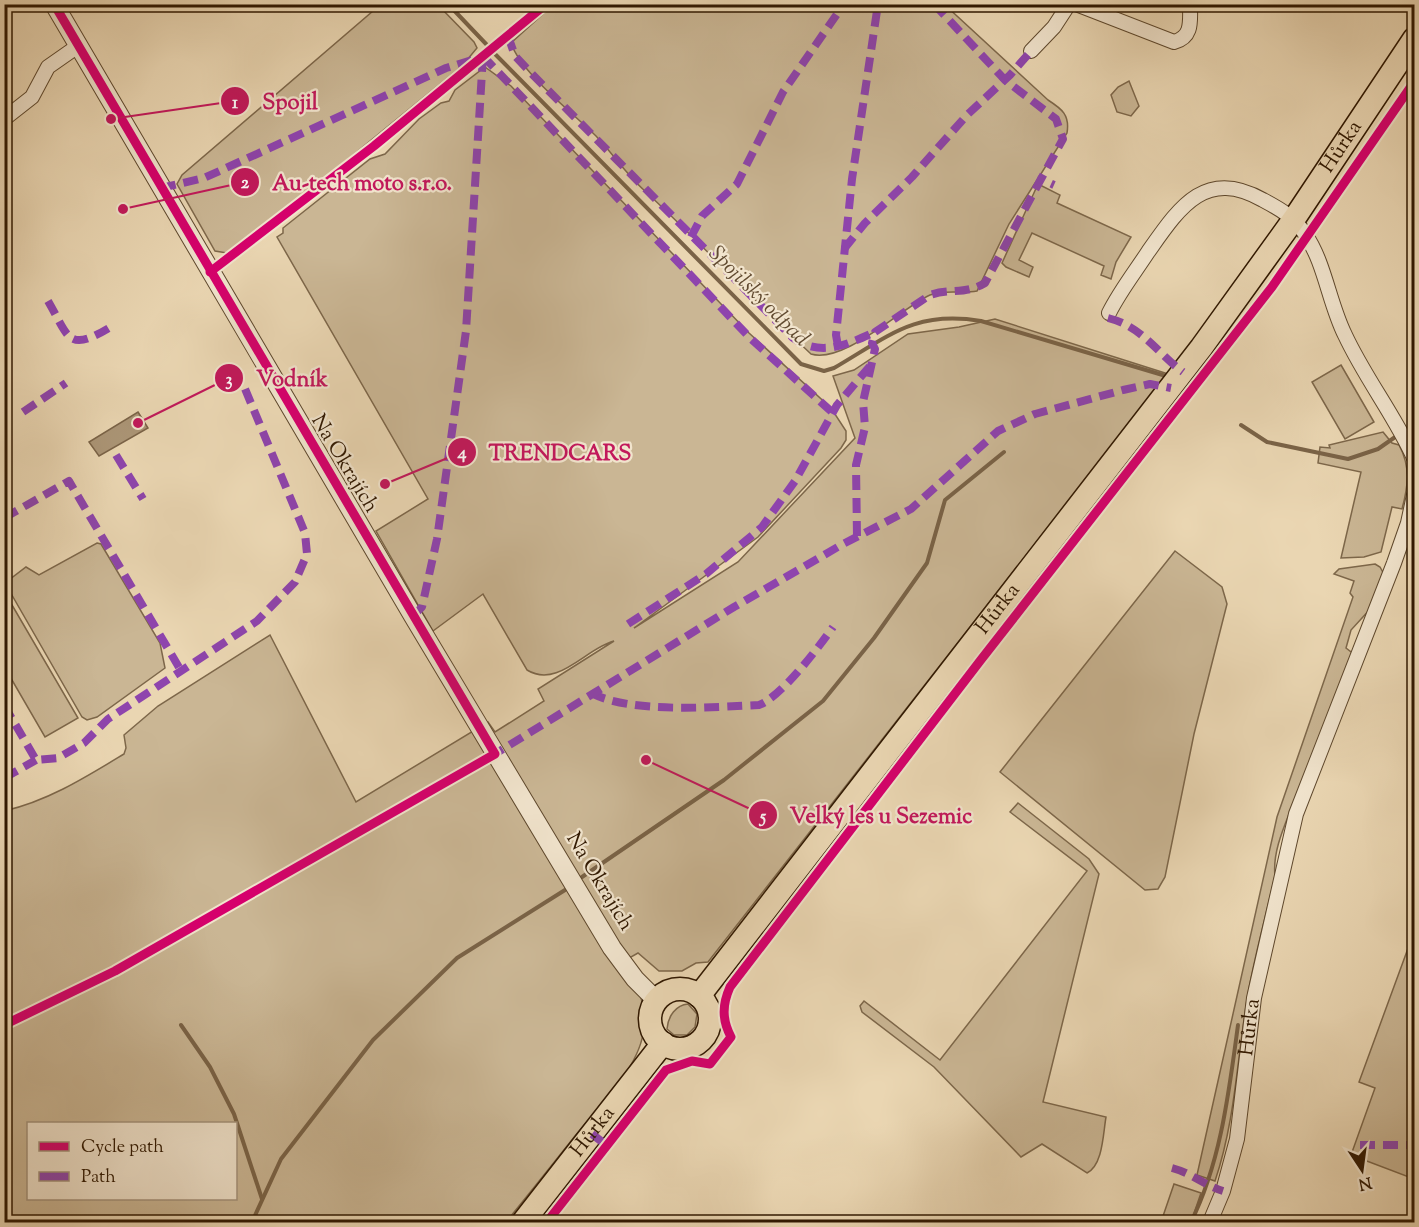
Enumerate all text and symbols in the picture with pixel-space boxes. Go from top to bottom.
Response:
callout: Spojil [220,81,330,121]
text: Spojil [262,88,319,120]
text: 1 [232,91,239,117]
street label: Hůrka [1313,115,1371,180]
callout: Au-tech moto s.r.o. [230,162,464,202]
text: Au-tech moto s.r.o. [272,169,452,201]
text: 2 [241,171,250,197]
water label: Spojilský odpad [700,239,816,355]
callout: Vodník [214,358,339,398]
text: Vodník [256,365,328,397]
text: 3 [225,368,233,394]
street label: Na Okrajích [303,409,385,519]
callout: TRENDCARS [447,432,643,472]
text: TRENDCARS [489,439,631,471]
text: 4 [456,441,467,467]
street label: Hůrka [969,577,1028,641]
callout: Velký les u Sezemic [748,795,985,835]
text: Velký les u Sezemic [790,802,972,834]
text: 5 [758,805,767,831]
street label: Na Okrajích [558,827,640,937]
street label: Hůrka [1232,997,1269,1058]
street label: Hůrka [564,1100,623,1164]
legend [27,1122,237,1200]
text: Cycle path [81,1135,164,1161]
north arrow [1332,1140,1392,1200]
text: Path [81,1165,116,1191]
text: N [1356,1170,1374,1195]

